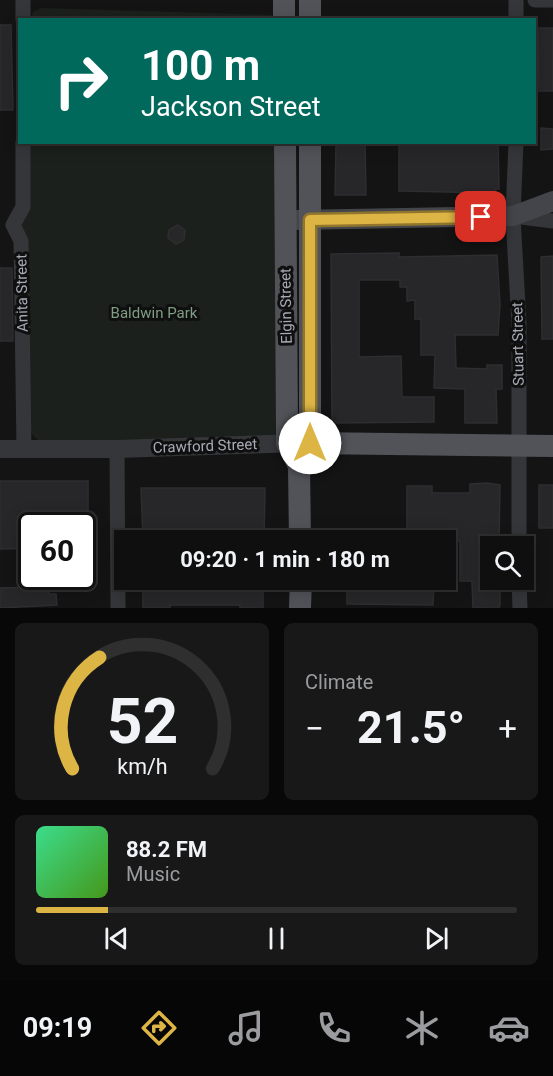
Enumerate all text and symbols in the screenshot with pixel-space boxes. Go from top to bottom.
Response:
text: 100 m [141,41,260,90]
icon: right [42,42,120,120]
text: Jackson Street [141,91,321,123]
pin [455,191,506,242]
icon: arrive [464,200,497,233]
street label: Anita Street [12,254,32,332]
street label: Elgin Street [276,268,296,344]
street label: Stuart Street [508,302,528,386]
park label: Baldwin Park [111,304,198,322]
position arrow [278,411,342,475]
street label: Crawford Street [152,435,258,457]
speed limit sign: 60 [18,512,96,590]
map controls [480,536,534,590]
button: search [480,536,534,590]
text: 09:20 · 1 min · 180 m [180,547,390,572]
text: Climate [305,670,373,694]
text: 52 [106,685,178,758]
text: 21.5° [357,701,465,754]
text: − [305,709,324,748]
text: + [498,709,517,748]
text: km/h [117,754,167,779]
text: 88.2 FM [126,837,207,862]
text: Music [126,862,180,886]
icon: previous [100,922,133,955]
icon: pause [260,922,293,955]
icon: next [420,922,453,955]
icon: directions [138,1007,180,1049]
icon: music [225,1007,267,1049]
icon: phone [313,1007,355,1049]
icon: climate [401,1007,443,1049]
icon: car [488,1007,530,1049]
text: 09:19 [23,1012,92,1044]

